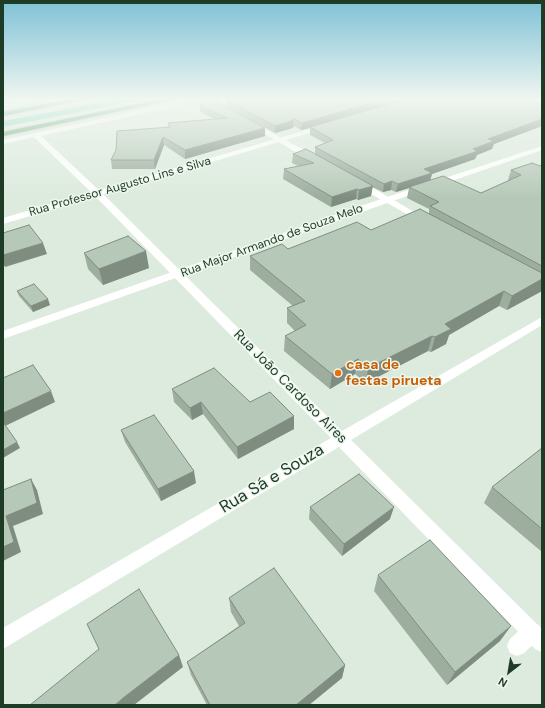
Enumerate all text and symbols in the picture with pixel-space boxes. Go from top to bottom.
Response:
street label: Rua Professor Augusto Lins e Silva [27,154,213,220]
street label: Rua Major Armando de Souza Melo [179,201,365,281]
street label: Rua João Cardoso Aires [230,327,350,447]
place label: casa de festas pirueta [346,357,442,390]
marker: casa de festas pirueta [333,368,343,378]
street label: Rua Sá e Souza [216,440,328,518]
north arrow [489,652,529,692]
text: N [496,674,510,690]

